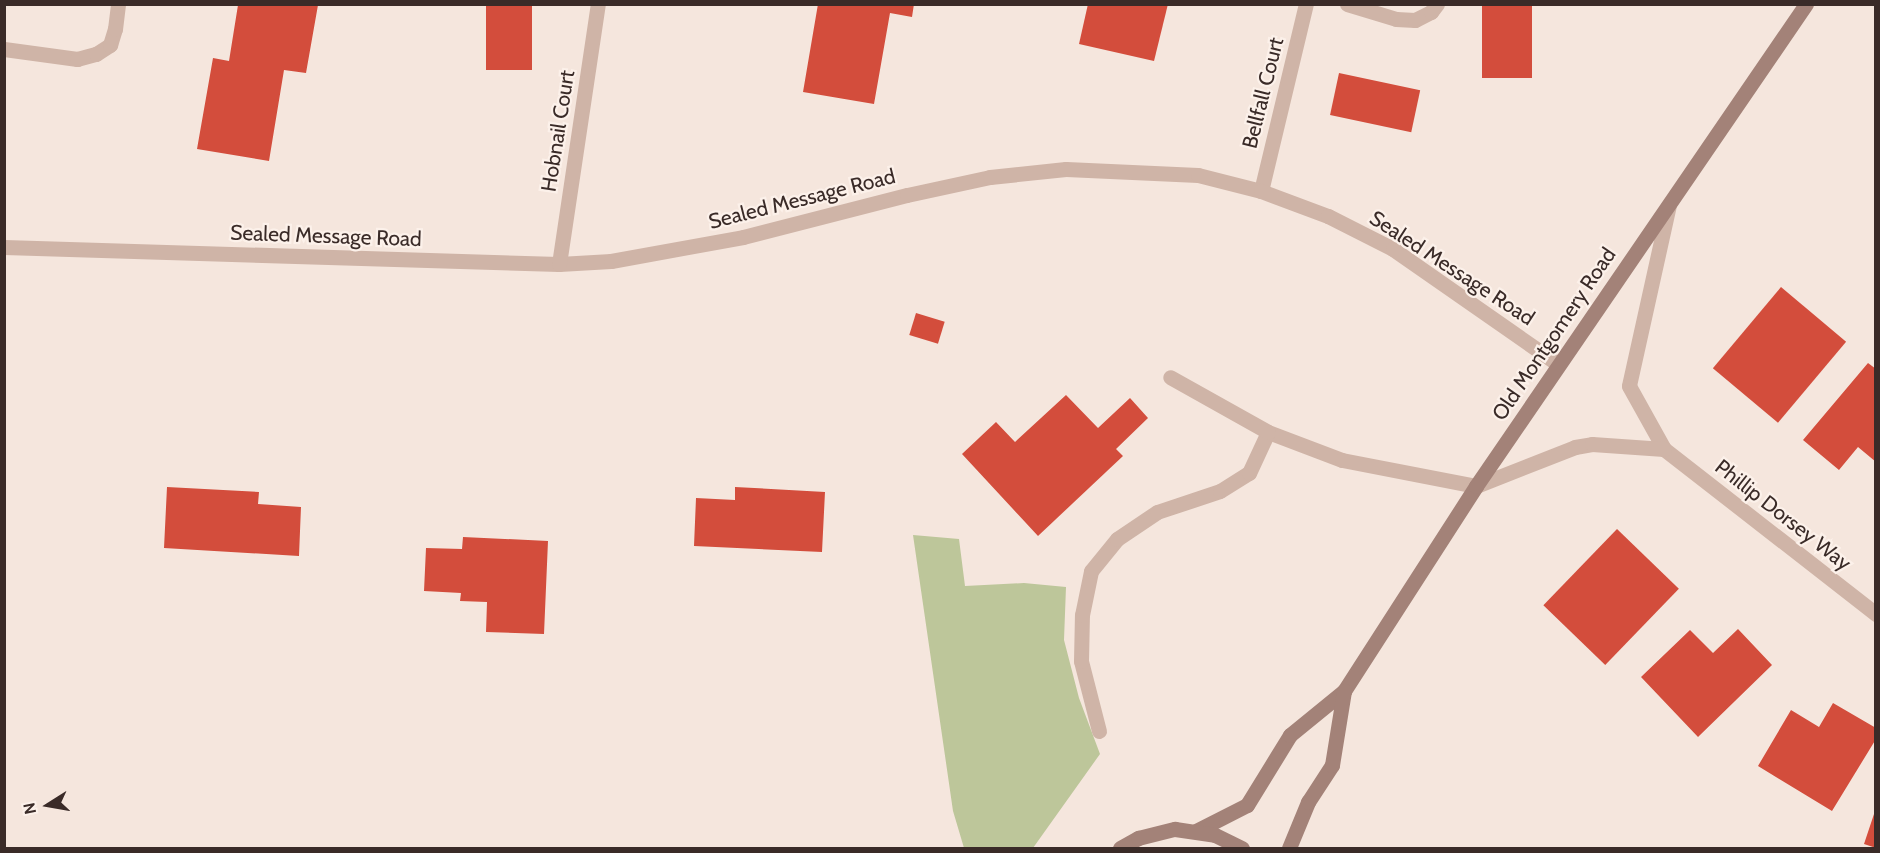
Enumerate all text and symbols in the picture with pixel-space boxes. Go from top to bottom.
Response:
street label: Bellfall Court [1237,35,1289,151]
street label: Hobnail Court [536,68,580,194]
street label: Sealed Message Road [706,164,898,234]
street label: Sealed Message Road [1365,205,1539,331]
street label: Sealed Message Road [230,220,422,252]
street label: Old Montgomery Road [1487,243,1621,425]
street label: Phillip Dorsey Way [1710,454,1856,576]
north arrow [18,775,78,835]
text: N [19,801,40,816]

